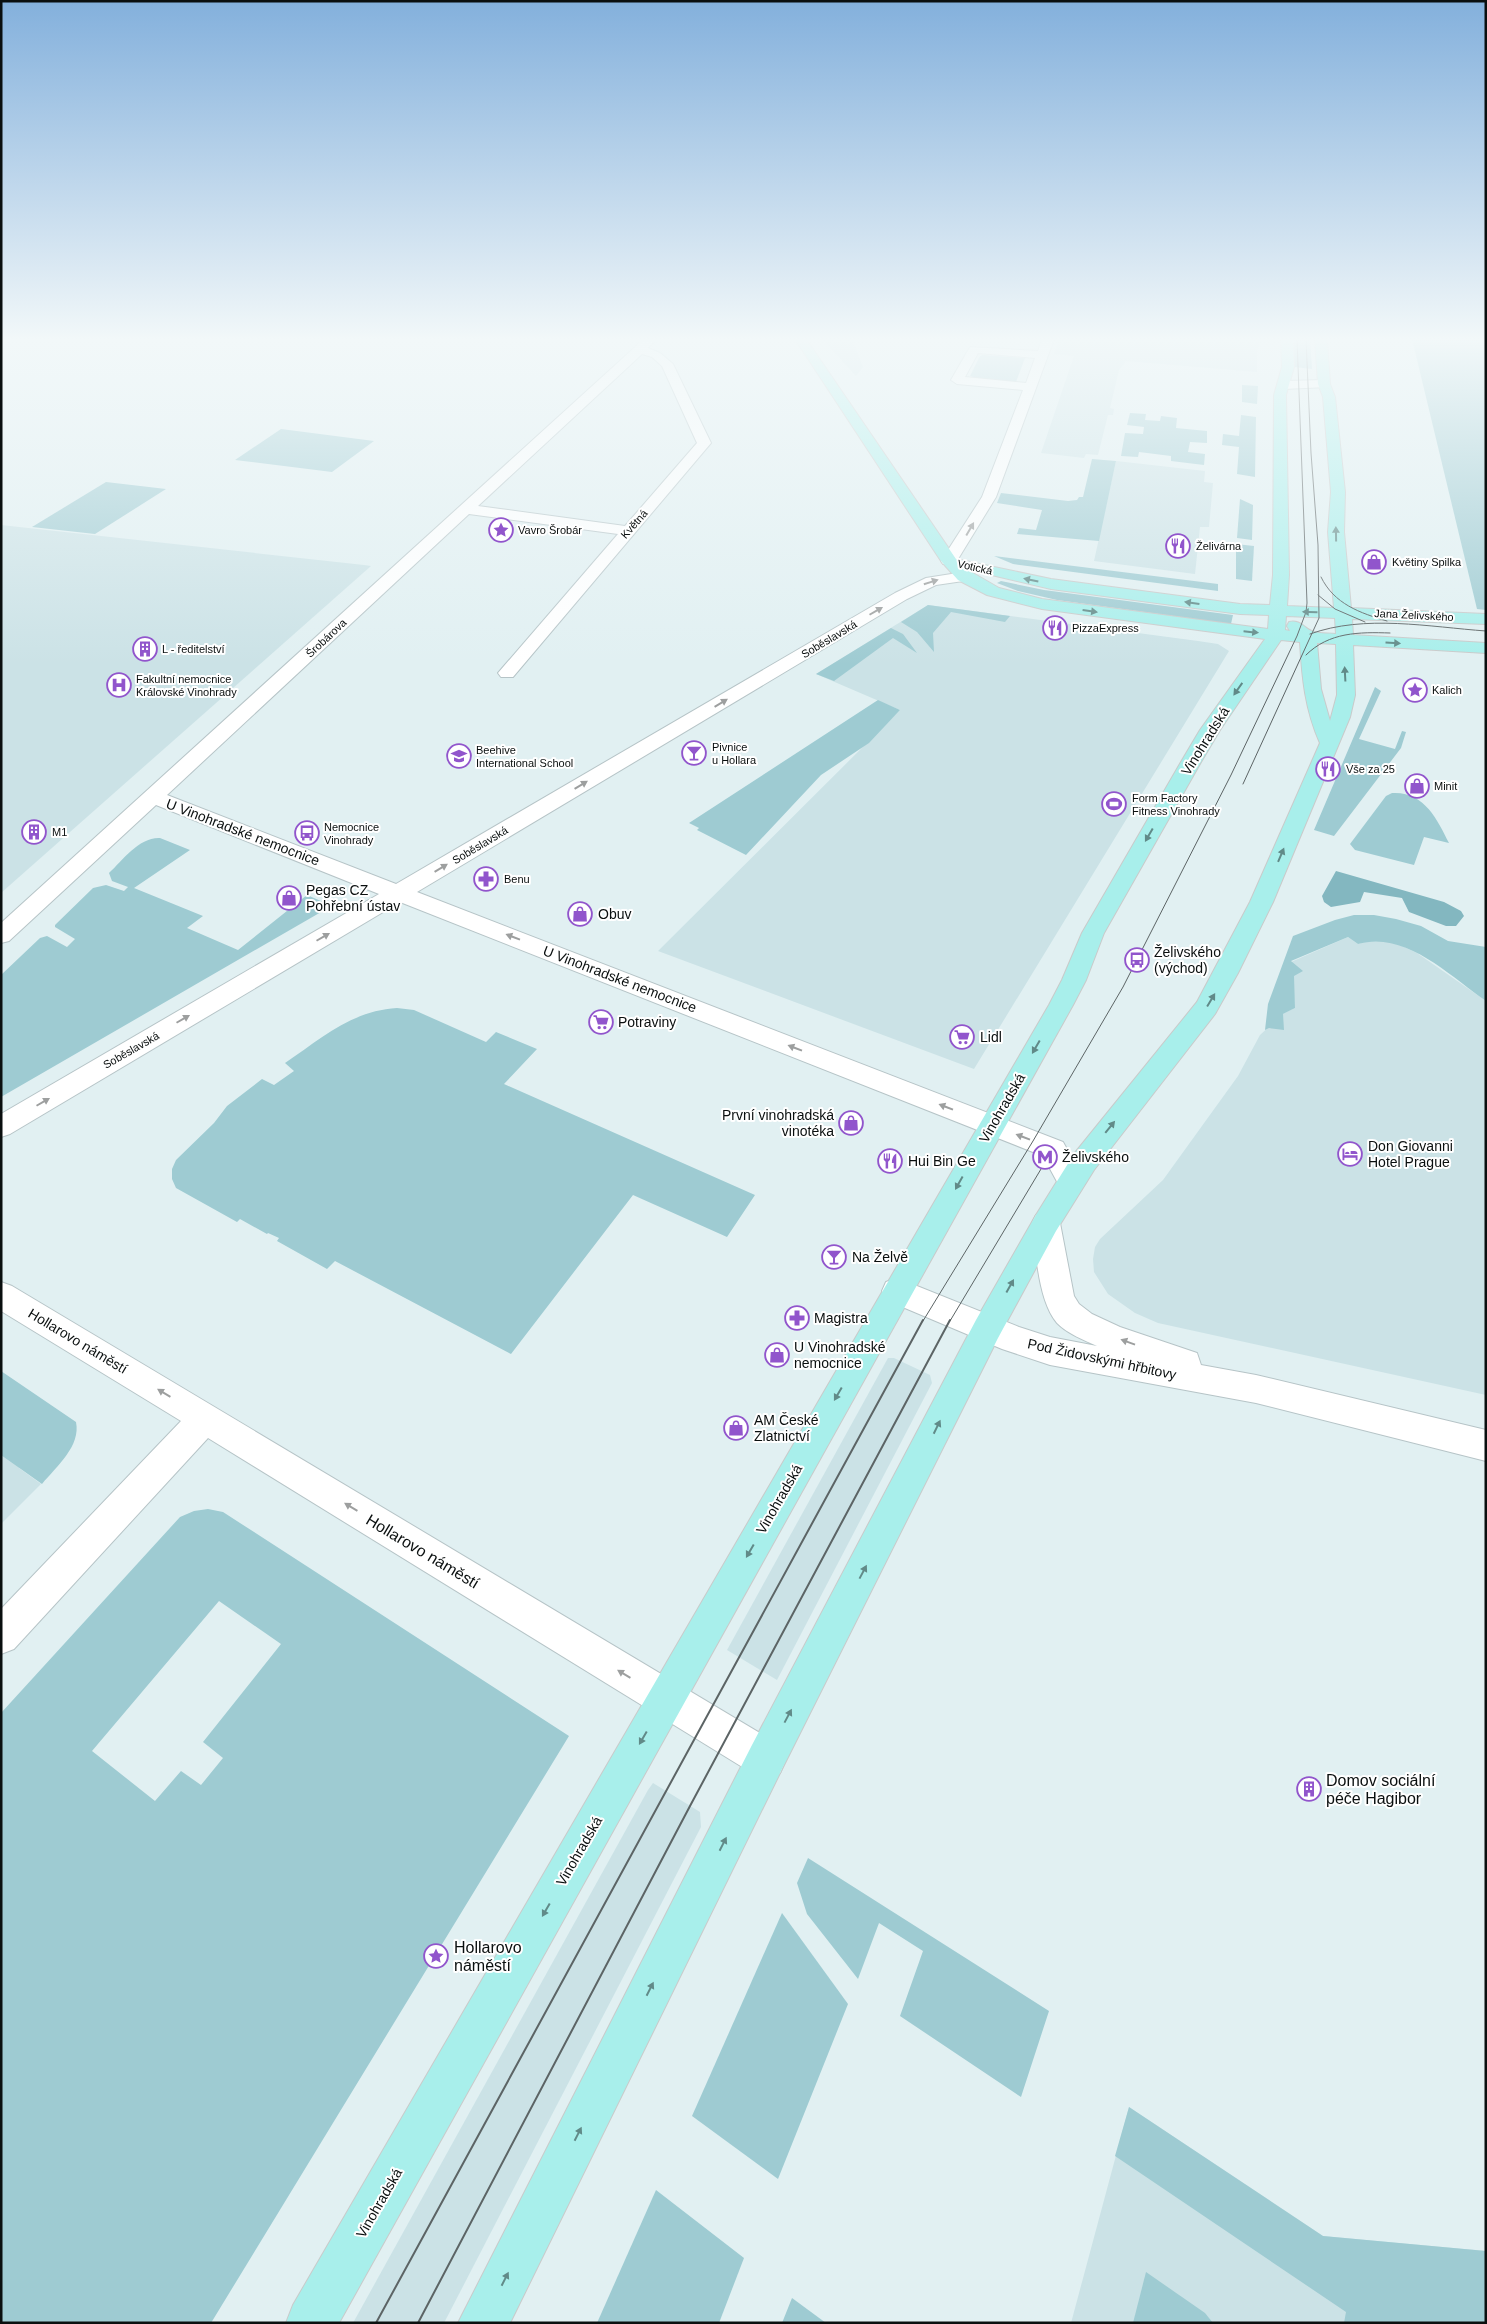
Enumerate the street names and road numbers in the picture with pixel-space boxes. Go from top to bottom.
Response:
street label: Květná [618,506,650,541]
street label: Votická [956,557,994,577]
street label: Jana Želivského [1374,607,1454,623]
street label: Šrobárova [303,616,349,660]
street label: Soběslavská [799,617,860,660]
street label: Vinohradská [1178,704,1232,778]
street label: U Vinohradské nemocnice [164,795,322,869]
street label: Soběslavská [450,823,511,866]
street label: U Vinohradské nemocnice [541,942,699,1016]
street label: Soběslavská [101,1029,162,1071]
street label: Vinohradská [976,1070,1028,1146]
street label: Hollarovo náměstí [26,1305,131,1377]
street label: Pod Židovskými hřbitovy [1026,1335,1178,1383]
street label: Vinohradská [753,1461,805,1537]
street label: Hollarovo náměstí [363,1511,483,1592]
street label: Vinohradská [553,1813,605,1889]
street label: Vinohradská [353,2165,405,2241]

